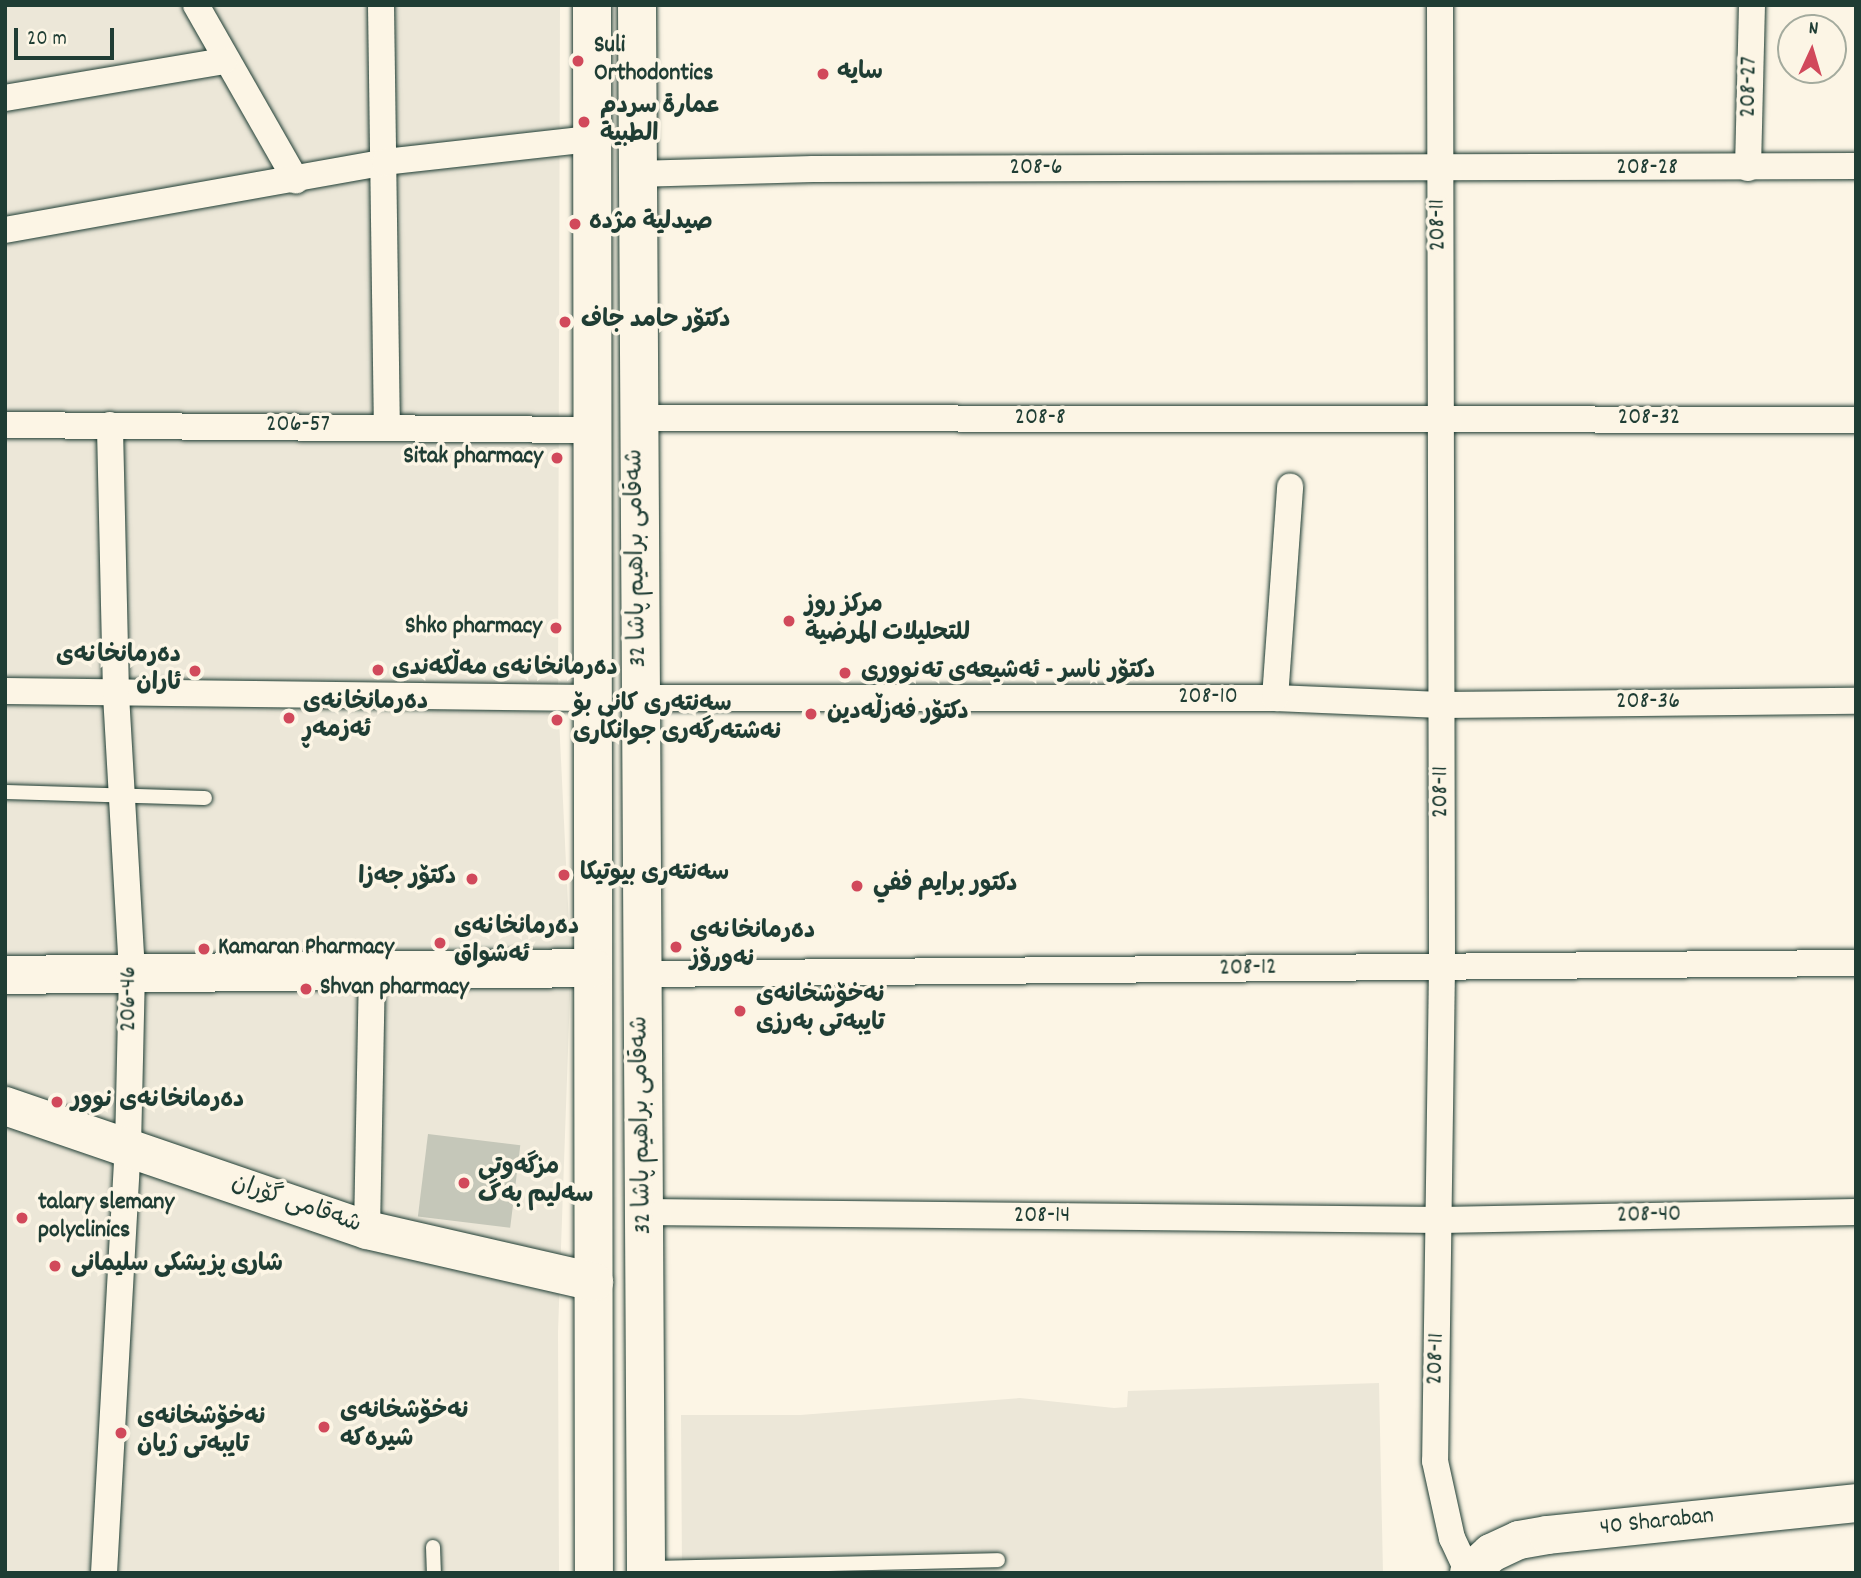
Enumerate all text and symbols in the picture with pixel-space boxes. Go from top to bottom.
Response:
scale bar [18,14,117,58]
north arrow [1777,14,1847,84]
text: N [1808,16,1819,43]
text: 20 m [27,25,67,55]
place label: Suli Orthodontics [594,33,713,89]
marker: Suli Orthodontics [568,51,588,71]
street label: 208-27 [1735,56,1765,118]
place label: سایە [837,60,883,88]
marker: سایە [815,66,831,82]
place label: عمارة سردم الطبية [600,94,721,150]
marker: عمارة سردم الطبية [574,112,594,132]
street label: 208-6 [1009,155,1063,183]
street label: 208-28 [1616,155,1678,183]
street label: 208-11 [1424,199,1454,251]
place label: صيدلية مژده [589,210,713,238]
marker: صيدلية مژده [567,216,583,232]
place label: دکتۆر حامد جاف [581,308,730,336]
marker: دکتۆر حامد جاف [555,312,575,332]
street label: 208-8 [1014,405,1066,433]
street label: 208-32 [1618,405,1680,433]
street label: 206-57 [266,412,330,440]
place label: Sitak pharmacy [403,444,543,472]
street label: شەقامی براهیم پاشا 32 [622,449,654,667]
marker: Sitak pharmacy [549,450,565,466]
place label: مركز روز للتحليلات المرضية [805,593,970,649]
marker: مركز روز للتحليلات المرضية [779,611,799,631]
place label: Shko pharmacy [405,614,542,642]
marker: Shko pharmacy [548,620,564,636]
place label: دەرمانخانەی ئاران [56,643,181,699]
place label: دەرمانخانەی مەڵکەندی [392,656,618,684]
place label: دکتۆر ناسر - ئەشیعەی تەنووری [861,659,1155,687]
marker: دەرمانخانەی مەڵکەندی [370,662,386,678]
marker: دەرمانخانەی ئاران [187,663,203,679]
marker: دکتۆر ناسر - ئەشیعەی تەنووری [835,663,855,683]
street label: 208-10 [1178,684,1238,712]
street label: 208-36 [1616,689,1680,717]
place label: دەرمانخانەی ئەزمەڕ [303,690,428,746]
place label: سەنتەری کانی بۆ نەشتەرگەری جوانکاری [573,692,781,748]
place label: دکتۆر فەزڵەدین [827,700,969,728]
marker: دکتۆر فەزڵەدین [801,704,821,724]
marker: دەرمانخانەی ئەزمەڕ [281,710,297,726]
marker: سەنتەری کانی بۆ نەشتەرگەری جوانکاری [547,710,567,730]
street label: 208-11 [1428,766,1456,818]
place label: سەنتەری بیوتیکا [580,861,729,889]
place label: دکتۆر جەزا [358,865,456,893]
marker: سەنتەری بیوتیکا [554,865,574,885]
marker: دکتۆر جەزا [462,869,482,889]
place label: دكتور برايم ففي [873,872,1017,900]
marker: دكتور برايم ففي [847,876,867,896]
place label: دەرمانخانەی ئەشواق [454,915,579,971]
place label: دەرمانخانەی نەورۆز [690,919,815,975]
place label: Kamaran Pharmacy [218,935,394,963]
marker: دەرمانخانەی ئەشواق [432,935,448,951]
marker: دەرمانخانەی نەورۆز [668,939,684,955]
marker: Kamaran Pharmacy [196,941,212,957]
street label: 208-12 [1219,954,1277,984]
street label: 206-46 [116,966,144,1032]
place label: Shvan pharmacy [320,975,469,1003]
marker: Shvan pharmacy [298,981,314,997]
place label: نەخۆشخانەی تایبەتی بەرزی [756,983,885,1039]
marker: نەخۆشخانەی تایبەتی بەرزی [730,1001,750,1021]
street label: شەقامی براهیم پاشا 32 [627,1016,659,1234]
place label: دەرمانخانەی نوور [71,1088,244,1116]
marker: دەرمانخانەی نوور [49,1094,65,1110]
place label: مزگەوتی سەلیم بەگ [478,1155,593,1211]
street label: شەقامی گۆران [227,1169,365,1241]
marker: مزگەوتی سەلیم بەگ [456,1175,472,1191]
place label: talary slemany polyclinics [38,1190,174,1246]
street label: 208-40 [1617,1201,1681,1231]
street label: 208-14 [1014,1203,1070,1231]
marker: talary slemany polyclinics [12,1208,32,1228]
place label: شارى پزيشكى سليمانى [71,1252,283,1280]
marker: شارى پزيشكى سليمانى [45,1256,65,1276]
street label: 208-11 [1422,1333,1452,1385]
place label: نەخۆشخانەی شیرەکە [340,1399,468,1455]
place label: نەخۆشخانەی تایبەتی ژیان [137,1405,265,1461]
marker: نەخۆشخانەی شیرەکە [314,1417,334,1437]
marker: نەخۆشخانەی تایبەتی ژیان [111,1423,131,1443]
street label: 40 Sharaban [1599,1503,1715,1543]

